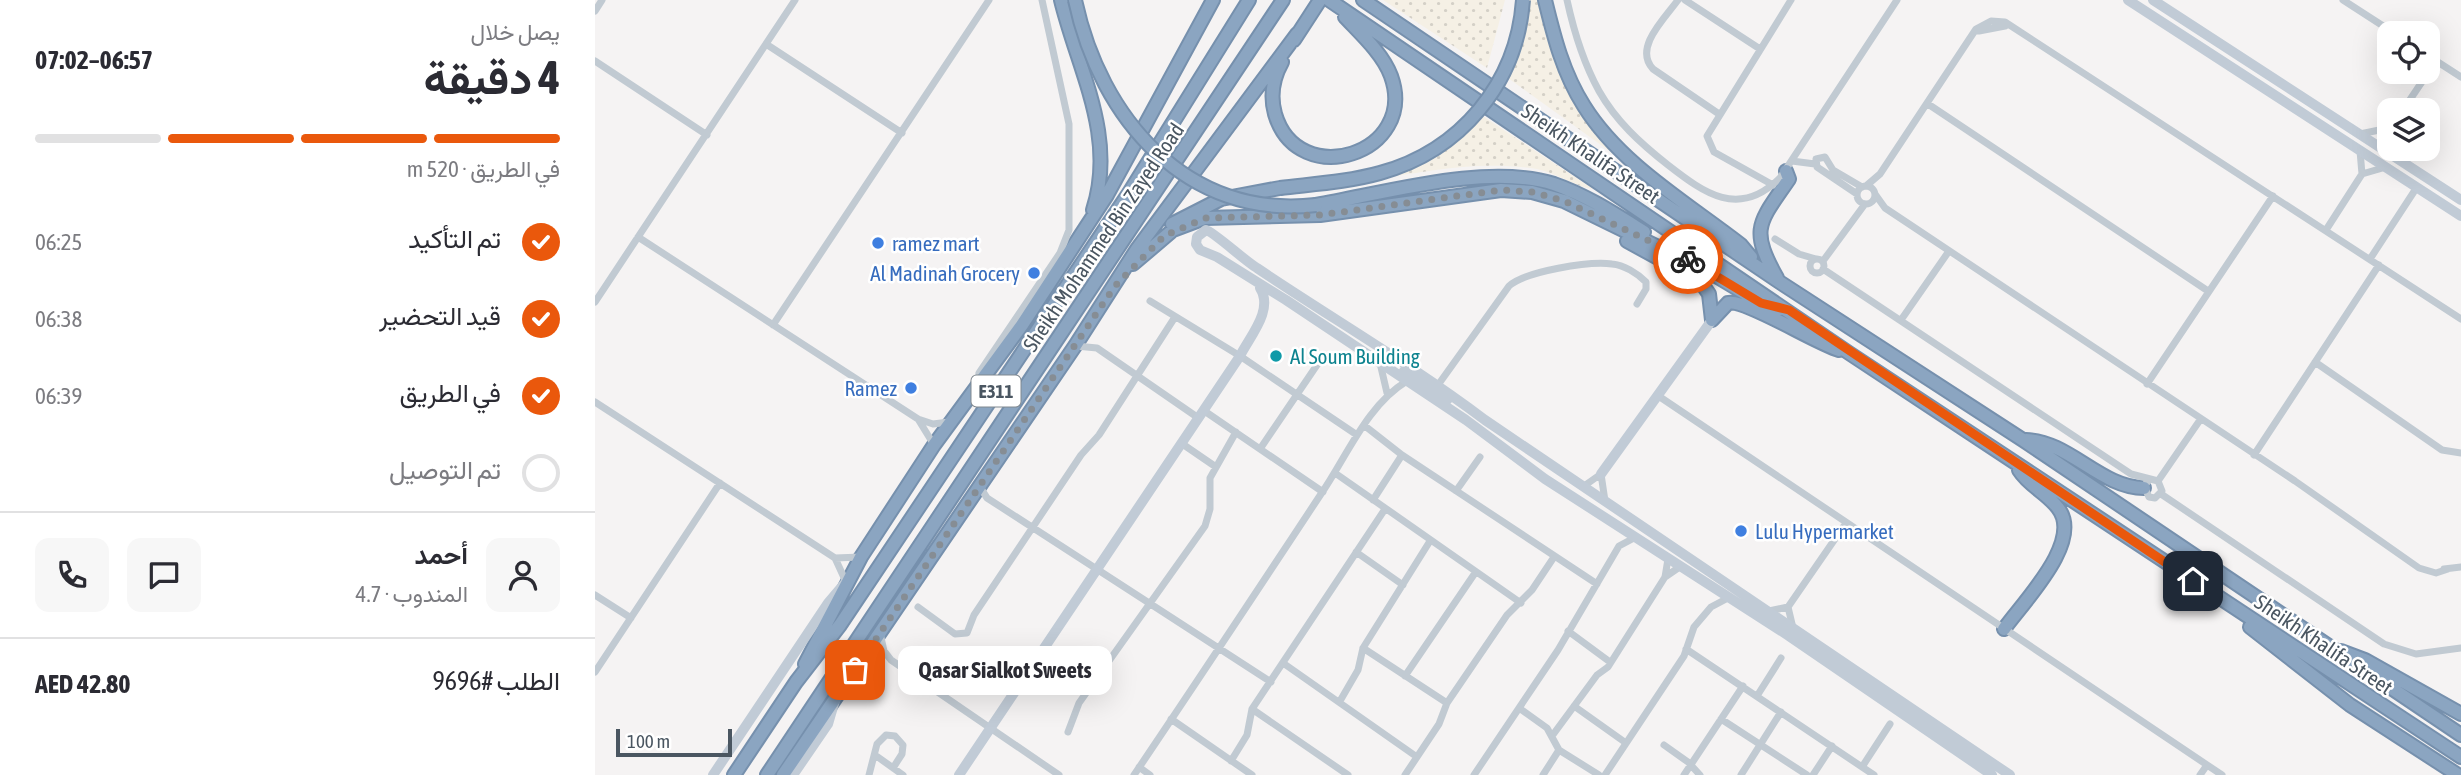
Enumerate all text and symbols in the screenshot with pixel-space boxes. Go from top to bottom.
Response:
text: يصل خلال [471,19,560,45]
map controls [2377,21,2440,161]
button: locate [2377,21,2440,84]
text: 06:57–07:02 [35,45,153,75]
text: 4 دقيقة [424,51,560,104]
street label: Sheikh Khalifa Street [1518,98,1664,208]
button: layers [2377,98,2440,161]
street label: Sheikh Mohammed Bin Zayed Road [1018,118,1188,356]
text: في الطريق · 520 m [407,156,560,182]
icon: check [522,223,560,261]
text: تم التأكيد [408,224,501,254]
courier [1653,224,1723,294]
text: 06:25 [35,229,82,255]
place label: ramez mart [892,231,980,255]
marker: ramez mart [870,235,886,251]
icon: bike [1669,240,1707,278]
place label: Al Madinah Grocery [870,261,1020,285]
marker: Al Madinah Grocery [1026,265,1042,281]
icon: check [522,300,560,338]
text: قيد التحضير [379,301,501,331]
text: 06:38 [35,306,82,332]
place label: Al Soum Building [1290,344,1420,368]
marker: Al Soum Building [1268,348,1284,364]
place label: Ramez [845,376,897,400]
road number: E311 [971,376,1021,406]
icon: check [522,377,560,415]
text: في الطريق [399,378,501,408]
marker: Ramez [903,380,919,396]
text: 06:39 [35,383,82,409]
text: تم التوصيل [389,455,501,485]
place label: Lulu Hypermarket [1755,519,1894,543]
marker: Lulu Hypermarket [1733,523,1749,539]
button: phone [35,538,109,612]
button: chat [127,538,201,612]
button: person [486,538,560,612]
text: أحمد [415,540,468,570]
pin [2163,551,2223,611]
icon: home [2174,562,2212,600]
text: المندوب · 4.7 [356,581,468,607]
street label: Sheikh Khalifa Street [2251,589,2397,699]
pin [825,640,885,700]
callout: Qasar Sialkot Sweets [897,646,1111,694]
icon: bag [836,651,874,689]
text: Qasar Sialkot Sweets [918,657,1092,683]
text: الطلب #9696 [433,666,560,696]
text: AED 42.80 [35,669,130,699]
scale bar [616,726,731,758]
text: 100 m [627,730,670,752]

